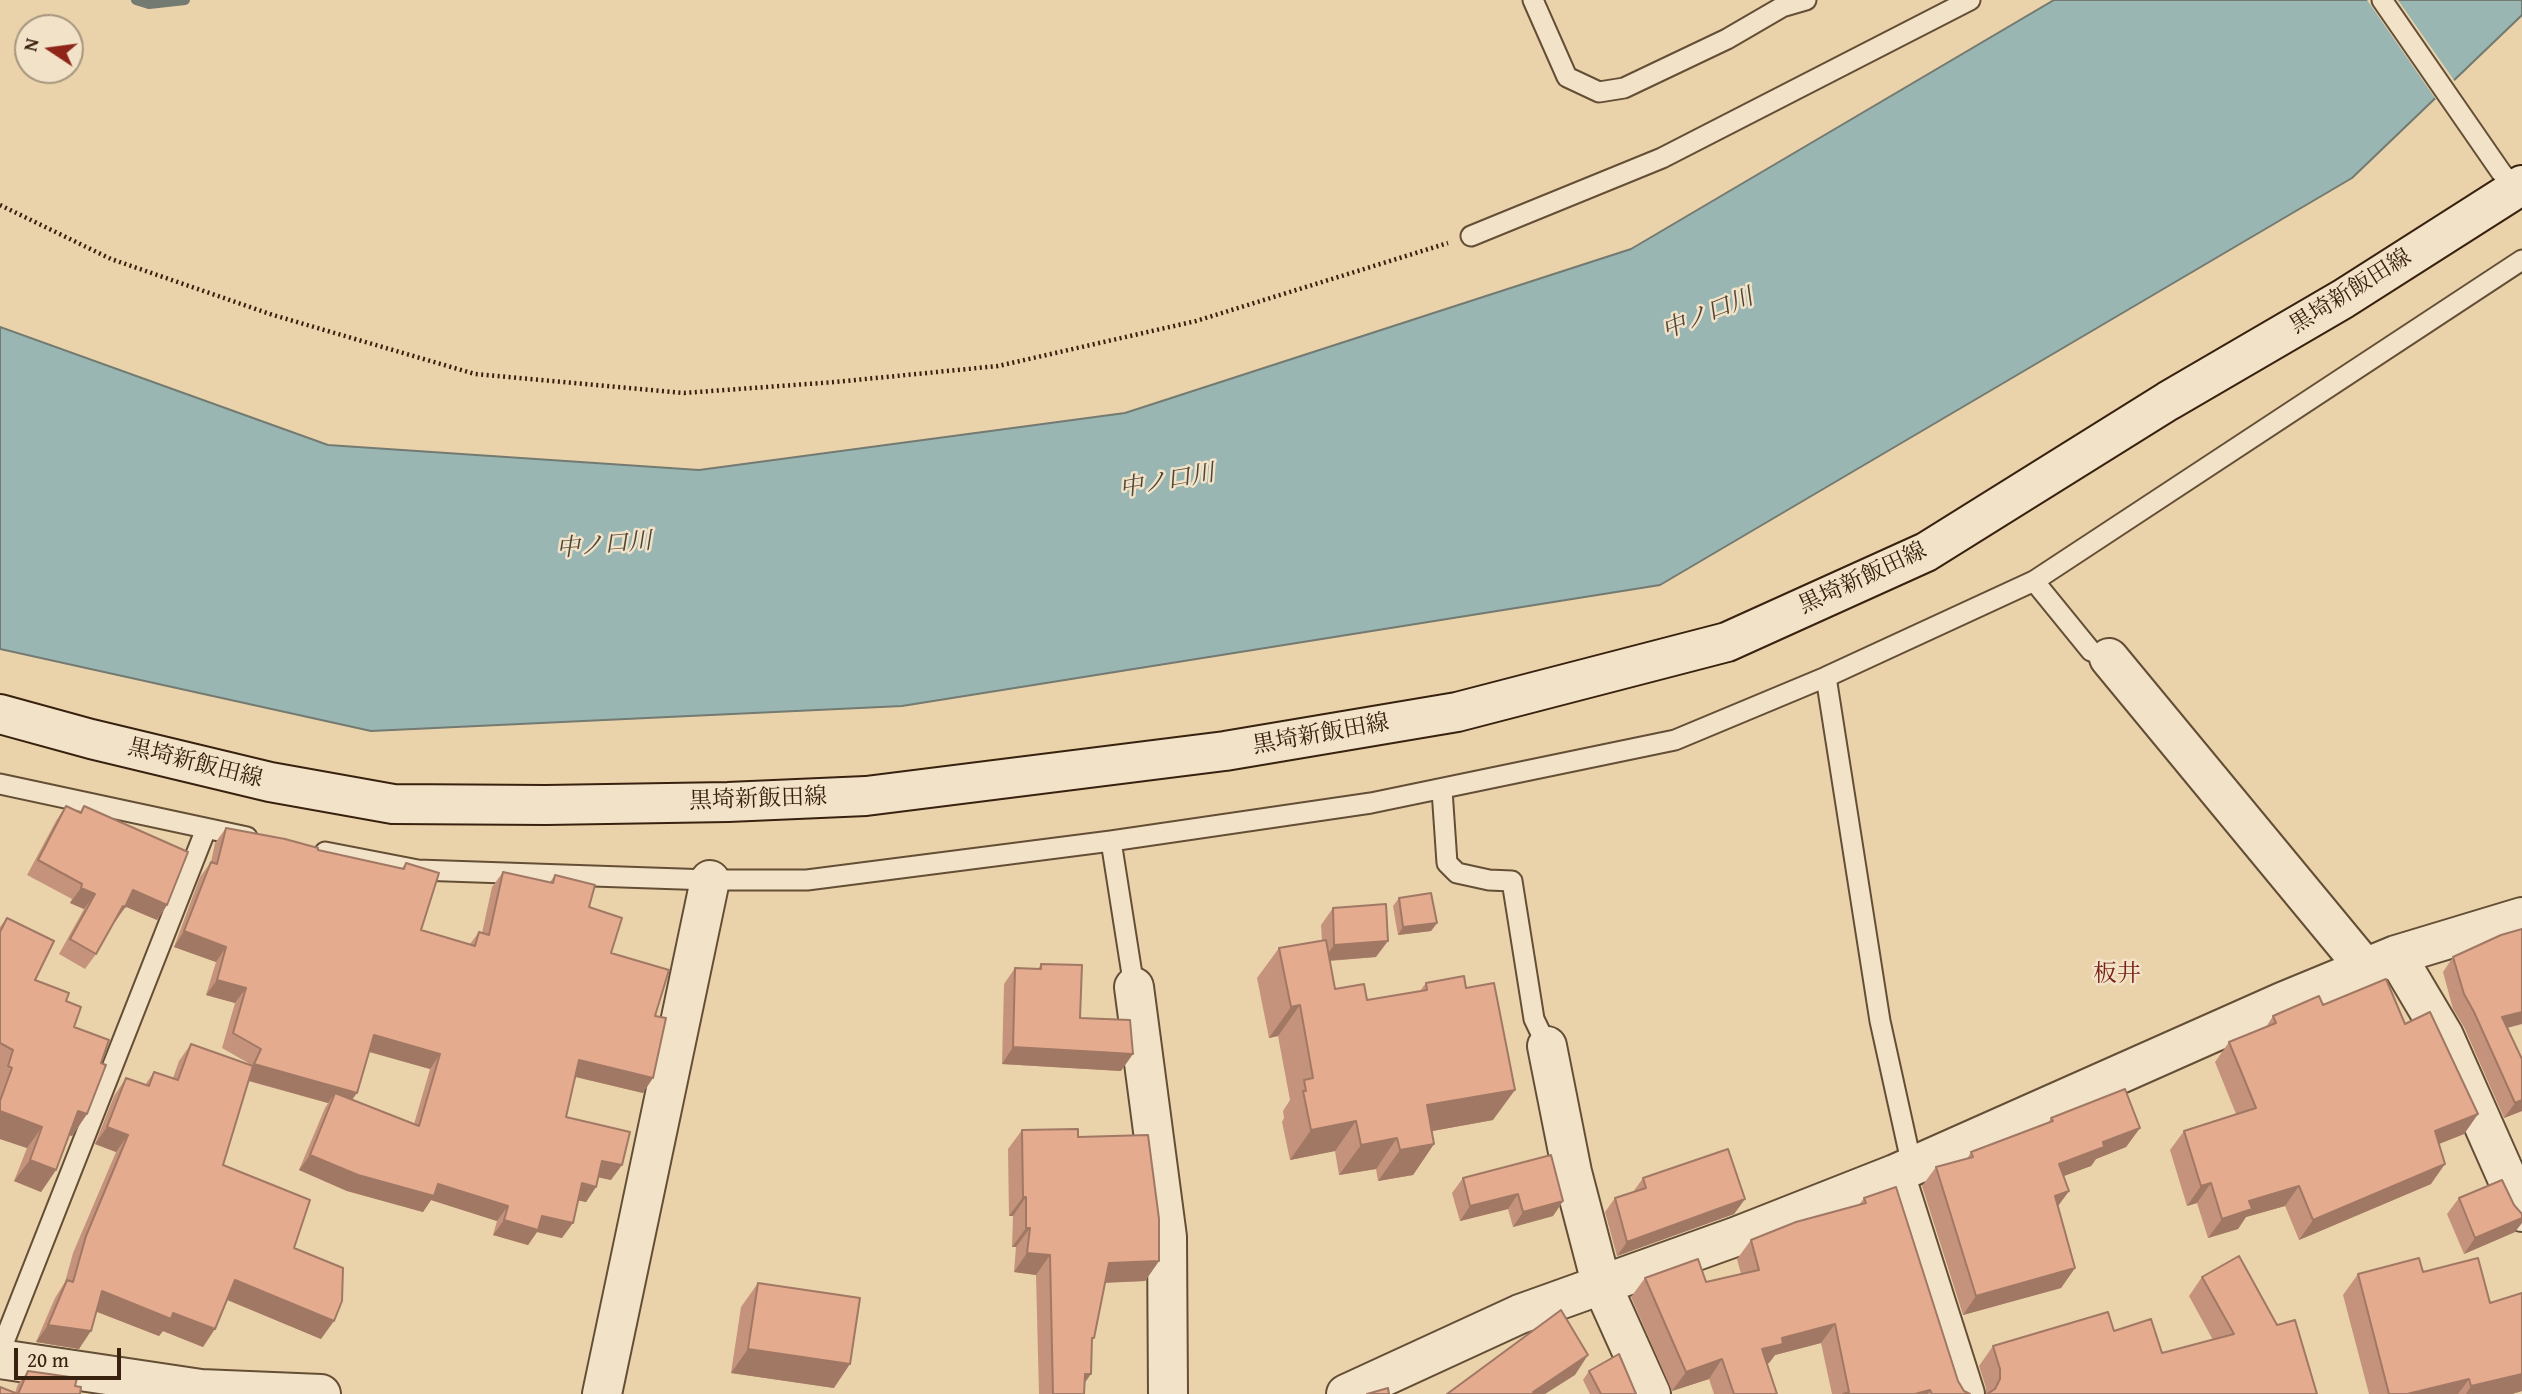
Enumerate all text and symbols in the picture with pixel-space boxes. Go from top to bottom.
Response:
north arrow [14,14,84,84]
text: N [15,35,46,54]
street label: 黒埼新飯田線 [2285,244,2417,340]
water label: 中ノ口川 [1658,284,1758,346]
water label: 中ノ口川 [1117,459,1217,505]
water label: 中ノ口川 [555,527,653,565]
street label: 黒埼新飯田線 [1795,537,1931,621]
street label: 黒埼新飯田線 [1251,709,1391,761]
street label: 黒埼新飯田線 [125,734,265,794]
street label: 黒埼新飯田線 [689,784,827,816]
district label: 板井 [2093,961,2141,989]
scale bar [18,1334,124,1378]
text: 20 m [27,1344,69,1375]

